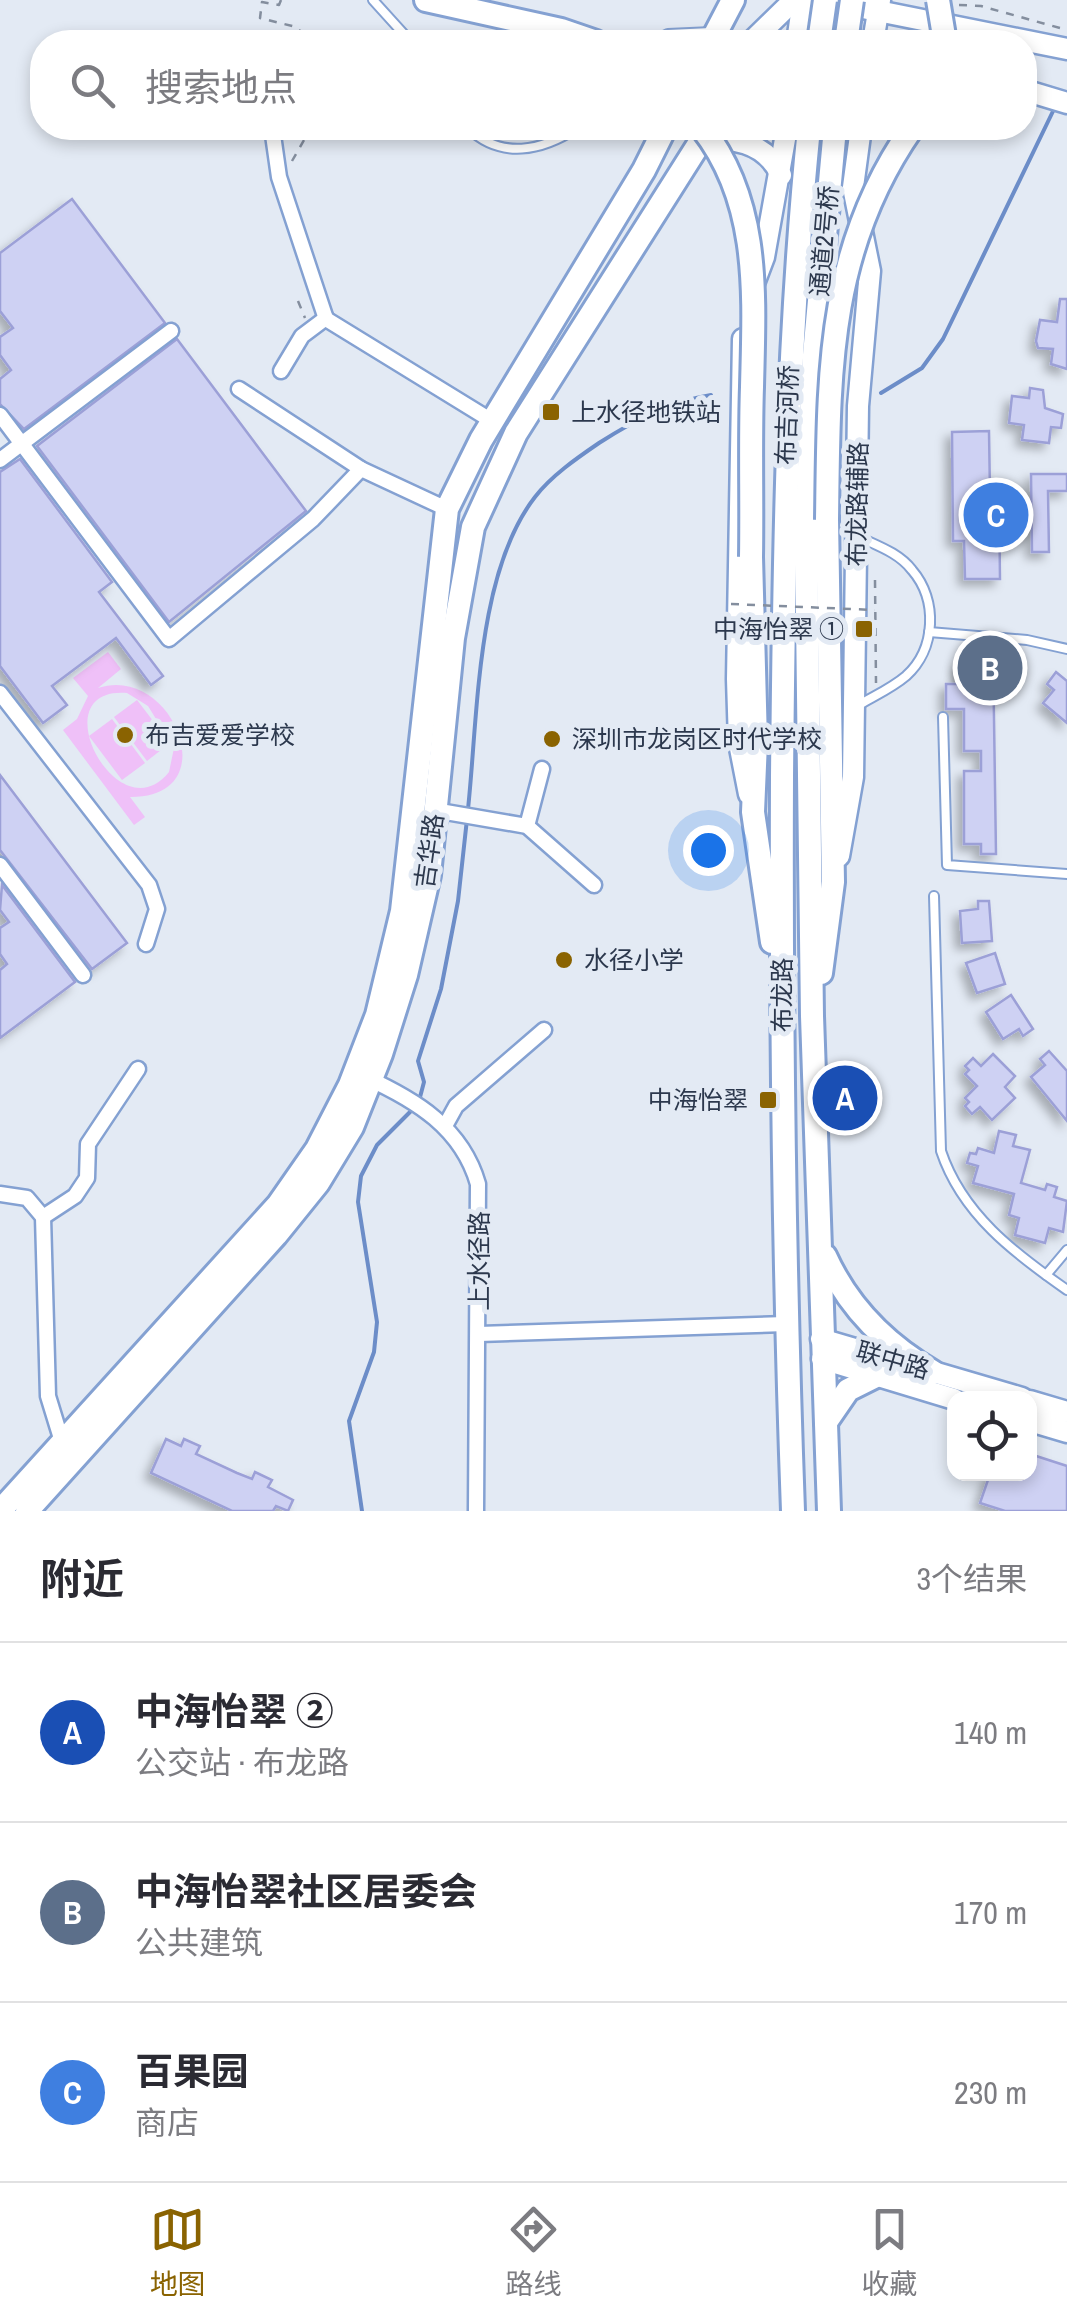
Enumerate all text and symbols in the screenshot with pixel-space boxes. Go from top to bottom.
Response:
search box [30,30,1037,140]
icon: search [65,58,120,113]
text: 搜索地点 [145,62,297,113]
street label: 通道2号桥 [802,184,846,298]
street label: 布吉河桥 [768,364,806,466]
place label: 上水径地铁站 [571,395,721,429]
marker: 上水径地铁站 [540,401,562,423]
street label: 布龙路辅路 [839,441,875,567]
pin: C [964,478,1028,552]
place label: 中海怡翠 ① [713,612,844,646]
marker: 中海怡翠 ① [853,618,875,640]
pin: B [958,630,1022,706]
place label: 布吉爱爱学校 [145,718,295,752]
place label: 深圳市龙岗区时代学校 [572,722,822,756]
marker: 布吉爱爱学校 [114,724,136,746]
marker: 深圳市龙岗区时代学校 [541,728,563,750]
street label: 吉华路 [407,811,451,891]
your location [683,825,734,876]
place label: 水径小学 [584,943,684,977]
marker: 水径小学 [553,949,575,971]
street label: 布龙路 [765,957,799,1033]
pin: A [812,1060,878,1136]
place label: 中海怡翠 [648,1083,748,1117]
marker: 中海怡翠 [757,1089,779,1111]
street label: 上水径路 [462,1211,496,1311]
street label: 联中路 [852,1333,934,1387]
map controls [947,1391,1037,1481]
button: locate [947,1391,1037,1481]
text: 附近 [40,1551,124,1607]
text: 3个结果 [916,1557,1027,1600]
text: 中海怡翠 ② [135,1686,334,1737]
text: A [63,1711,82,1754]
text: 140 m [954,1711,1027,1754]
text: 公交站 · 布龙路 [135,1741,349,1784]
text: 中海怡翠社区居委会 [135,1866,477,1917]
text: B [63,1891,82,1934]
text: 170 m [954,1891,1027,1934]
text: 公共建筑 [135,1921,263,1964]
text: 百果园 [135,2046,249,2097]
text: C [63,2071,82,2114]
text: 230 m [954,2071,1027,2114]
text: 商店 [135,2101,199,2144]
tab: 地图 [150,2202,206,2303]
tab: 路线 [505,2202,561,2303]
tab: 收藏 [861,2202,917,2303]

